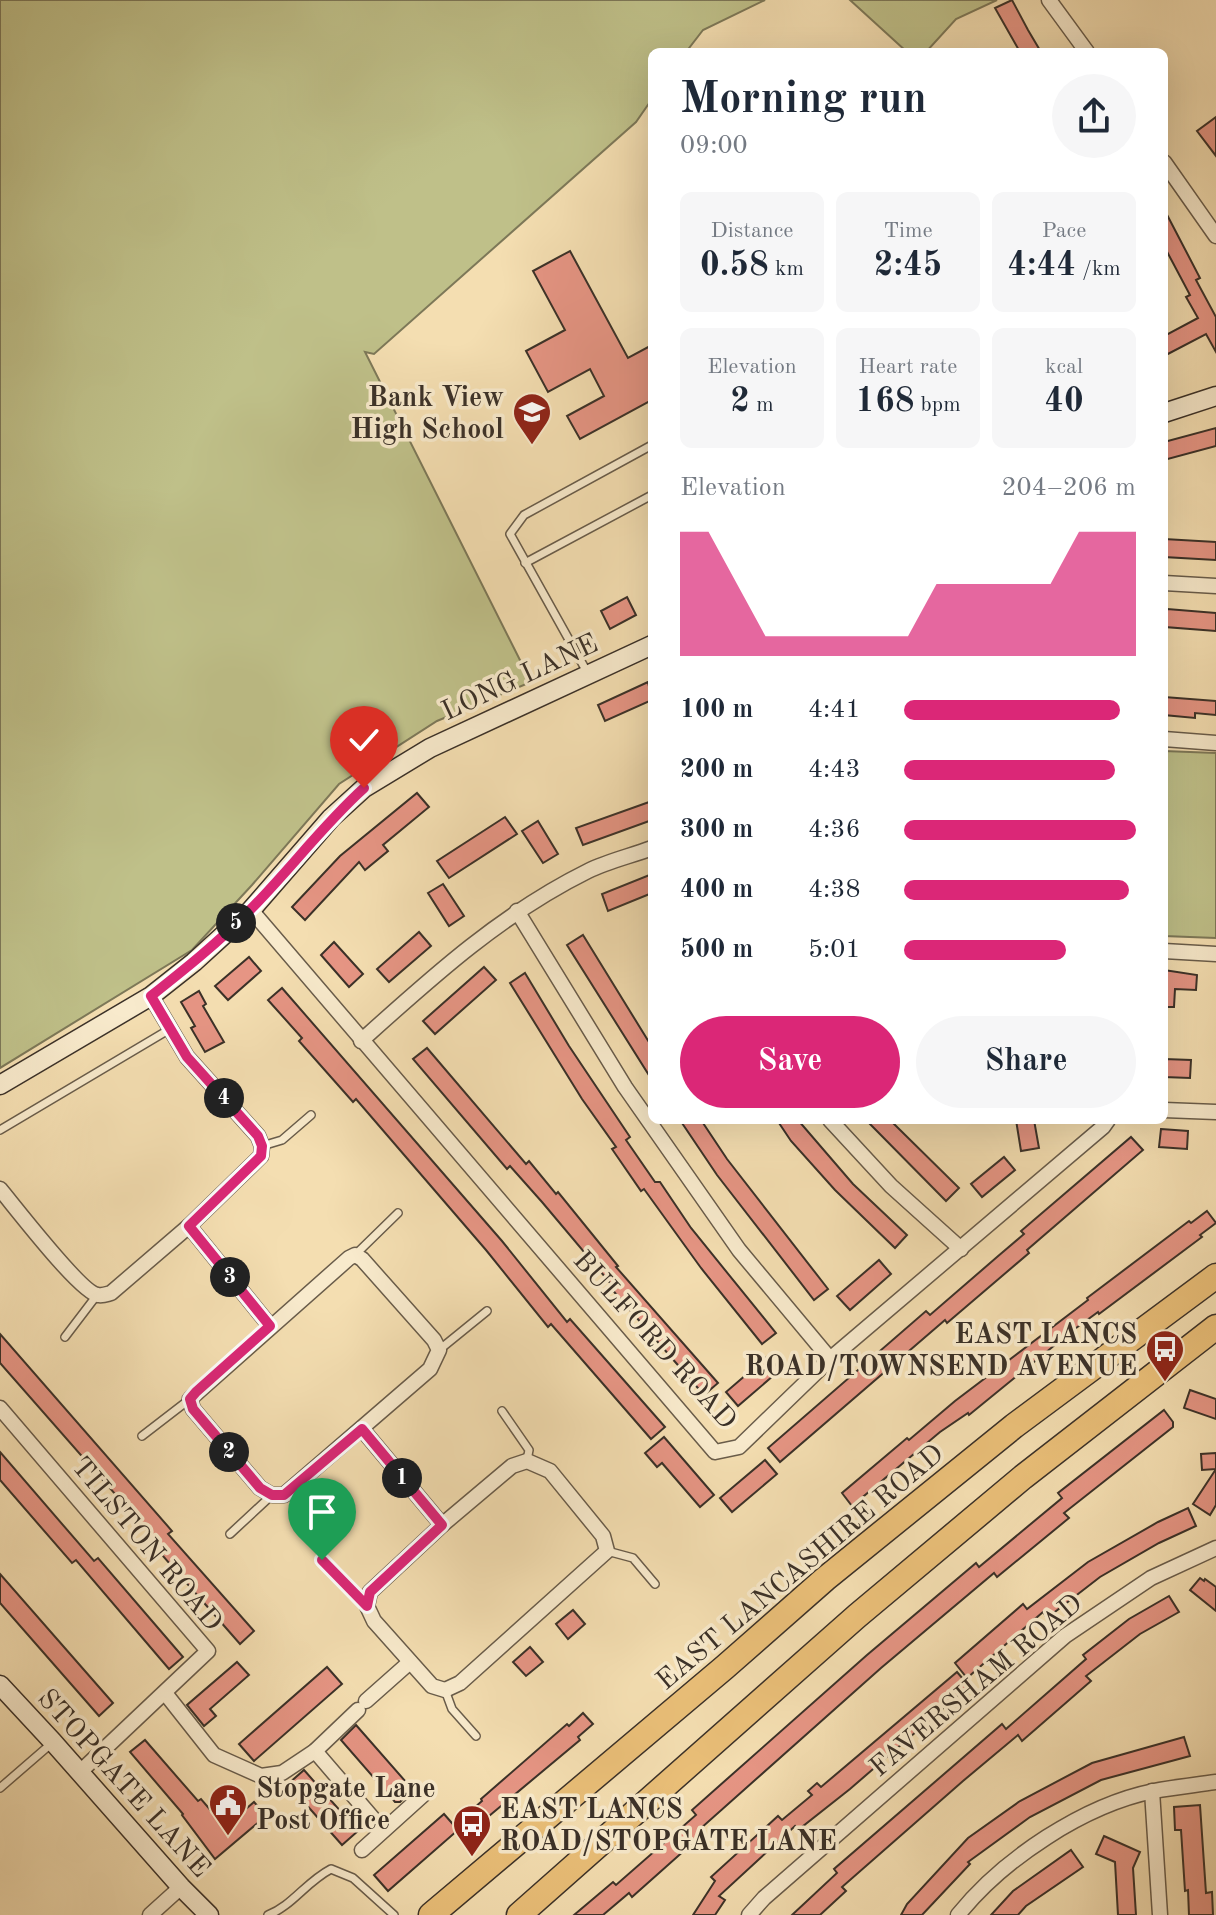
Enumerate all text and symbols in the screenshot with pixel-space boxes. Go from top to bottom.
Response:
button: share [1052,74,1136,158]
text: Morning run [680,78,927,122]
text: 09:00 [680,133,748,159]
text: Distance [711,220,793,242]
text: Time [883,220,933,242]
text: Pace [1042,220,1086,242]
text: 0.58 [700,249,769,283]
text: 2:45 [874,249,942,283]
text: 4:44 [1007,249,1076,283]
text: km [769,258,804,280]
text: /km [1076,258,1121,280]
text: Elevation [707,356,797,378]
text: Heart rate [859,356,957,378]
text: kcal [1045,356,1083,378]
place label: Bank View High School [351,385,504,445]
text: 2 [730,385,750,419]
text: 168 [855,385,914,419]
text: 40 [1044,385,1084,419]
school or university icon: Bank View High School [511,391,553,446]
text: m [750,394,774,416]
text: bpm [914,394,961,416]
text: Elevation [680,475,786,501]
text: 204–206 m [1001,475,1136,501]
street label: LONG LANE [438,630,603,727]
text: 100 m [680,697,753,723]
text: 4:41 [808,697,861,723]
pin [330,706,398,788]
icon: check [342,718,386,762]
text: 200 m [680,757,753,783]
text: 4:43 [808,757,861,783]
text: 300 m [680,817,753,843]
text: 4:36 [808,817,861,843]
text: 400 m [680,877,753,903]
text: 4:38 [808,877,861,903]
pin: 5 [216,903,256,943]
text: 5 [230,912,242,934]
text: 500 m [680,937,753,963]
text: 5:01 [808,937,861,963]
button: Save [680,1016,900,1108]
button: Share [916,1016,1136,1108]
pin: 4 [204,1078,244,1118]
text: 4 [218,1087,230,1109]
street label: BULFORD ROAD [567,1247,741,1435]
pin: 3 [210,1257,250,1297]
text: 3 [224,1266,236,1288]
place label: EAST LANCS ROAD/TOWNSEND AVENUE [745,1322,1137,1382]
bus stop icon: EAST LANCS ROAD/TOWNSEND AVENUE [1144,1328,1186,1383]
pin: 2 [209,1432,249,1472]
street label: EAST LANCASHIRE ROAD [652,1440,950,1696]
text: 2 [223,1441,235,1463]
street label: TILSTON ROAD [65,1453,226,1637]
pin: 1 [382,1458,422,1498]
text: 1 [396,1467,408,1489]
pin [288,1478,356,1560]
icon: arrive [300,1490,344,1534]
street label: FAVERSHAM ROAD [865,1590,1088,1783]
street label: STOPGATE LANE [31,1685,214,1883]
place label: Stopgate Lane Post Office [256,1776,436,1836]
public building icon: Stopgate Lane Post Office [207,1782,249,1837]
place label: EAST LANCS ROAD/STOPGATE LANE [500,1797,837,1857]
bus stop icon: EAST LANCS ROAD/STOPGATE LANE [451,1803,493,1858]

